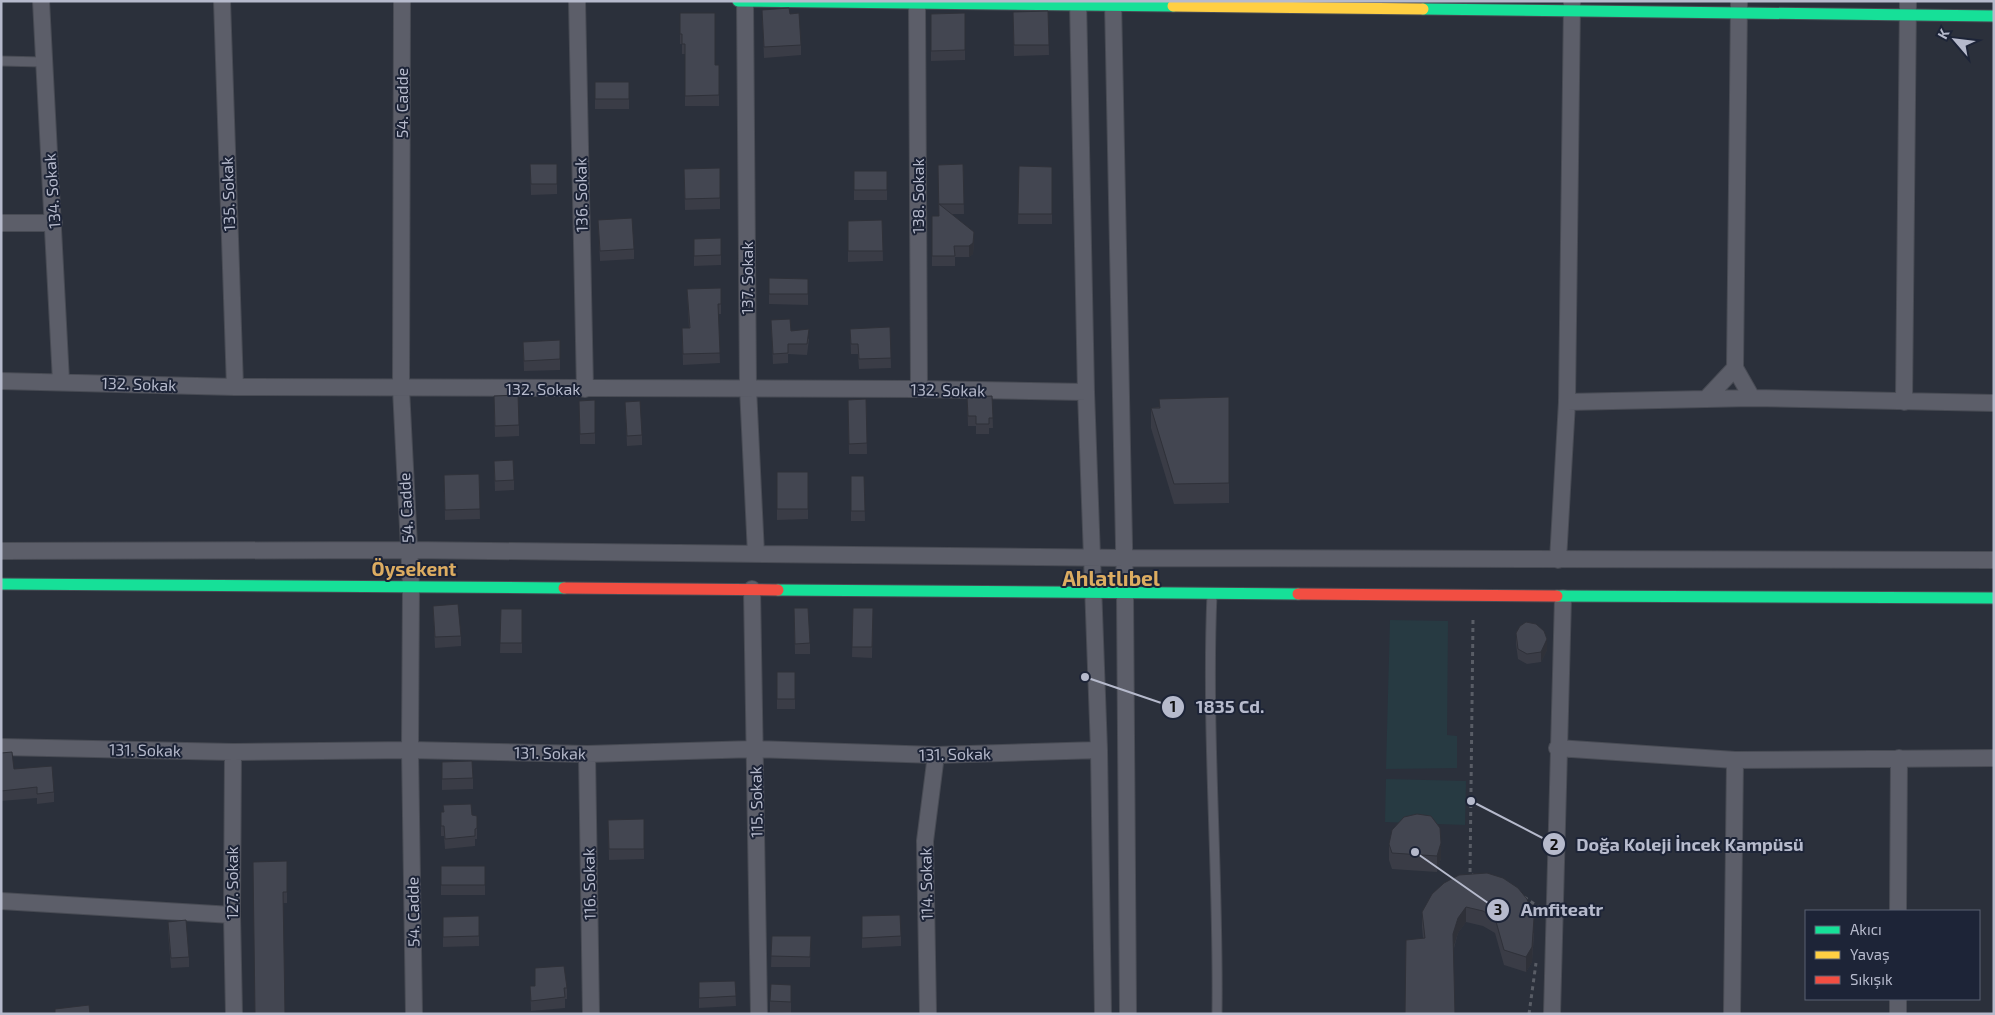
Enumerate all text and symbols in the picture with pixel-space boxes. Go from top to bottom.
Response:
north arrow [1930,15,1980,65]
text: K [1933,26,1953,42]
street label: 54. Cadde [392,68,411,138]
street label: 134. Sokak [39,153,64,229]
street label: 135. Sokak [217,157,238,231]
street label: 136. Sokak [570,157,591,233]
street label: 138. Sokak [908,158,927,234]
street label: 137. Sokak [737,241,756,315]
street label: 132. Sokak [101,373,177,394]
street label: 132. Sokak [506,379,580,398]
street label: 132. Sokak [911,379,985,400]
street label: 54. Cadde [394,472,417,544]
district label: Öysekent [372,557,457,581]
district label: Ahlatlıbel [1062,565,1160,590]
callout: 1835 Cd. [1161,690,1275,723]
text: 1835 Cd. [1196,695,1264,717]
text: 1 [1170,697,1176,715]
street label: 131. Sokak [109,739,181,760]
street label: 131. Sokak [514,742,586,763]
street label: 131. Sokak [919,743,991,764]
street label: 115. Sokak [745,766,766,838]
callout: Doğa Koleji İncek Kampüsü [1541,828,1814,861]
text: Doğa Koleji İncek Kampüsü [1576,833,1804,855]
text: 2 [1550,835,1559,853]
street label: 127. Sokak [222,846,241,920]
street label: 114. Sokak [915,847,936,921]
street label: 116. Sokak [578,848,599,920]
street label: 54. Cadde [402,877,423,947]
callout: Amfiteatr [1486,894,1613,927]
text: Amfiteatr [1521,898,1604,920]
text: 3 [1494,900,1502,918]
legend [1805,910,1980,1000]
text: Akıcı [1850,920,1882,938]
text: Yavaş [1850,945,1890,964]
text: Sıkışık [1850,970,1893,989]

